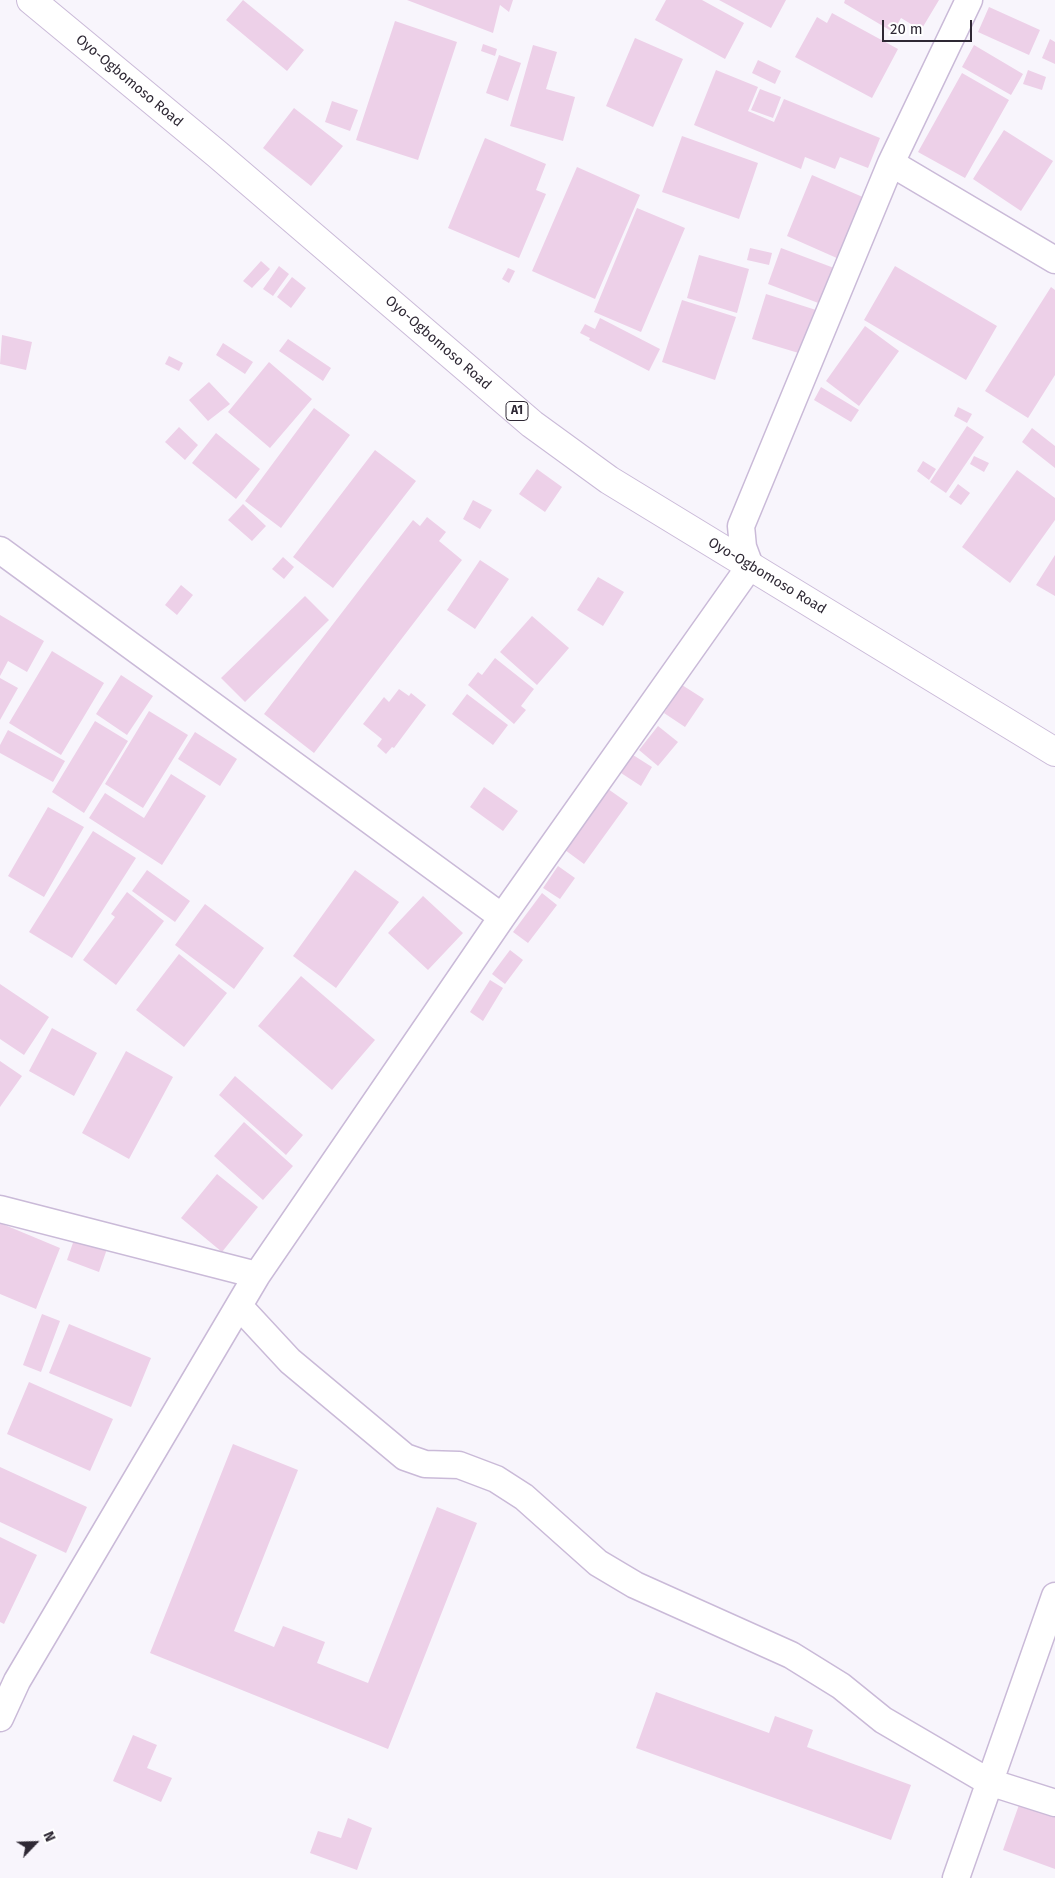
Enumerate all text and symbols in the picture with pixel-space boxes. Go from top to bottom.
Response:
scale bar [885,10,975,42]
text: 20 m [890,20,923,38]
street label: Oyo-Ogbomoso Road [72,31,186,131]
street label: Oyo-Ogbomoso Road [382,292,494,394]
road number: A1 [506,402,528,421]
street label: Oyo-Ogbomoso Road [705,534,829,618]
north arrow [10,1818,60,1868]
text: N [40,1829,59,1844]

